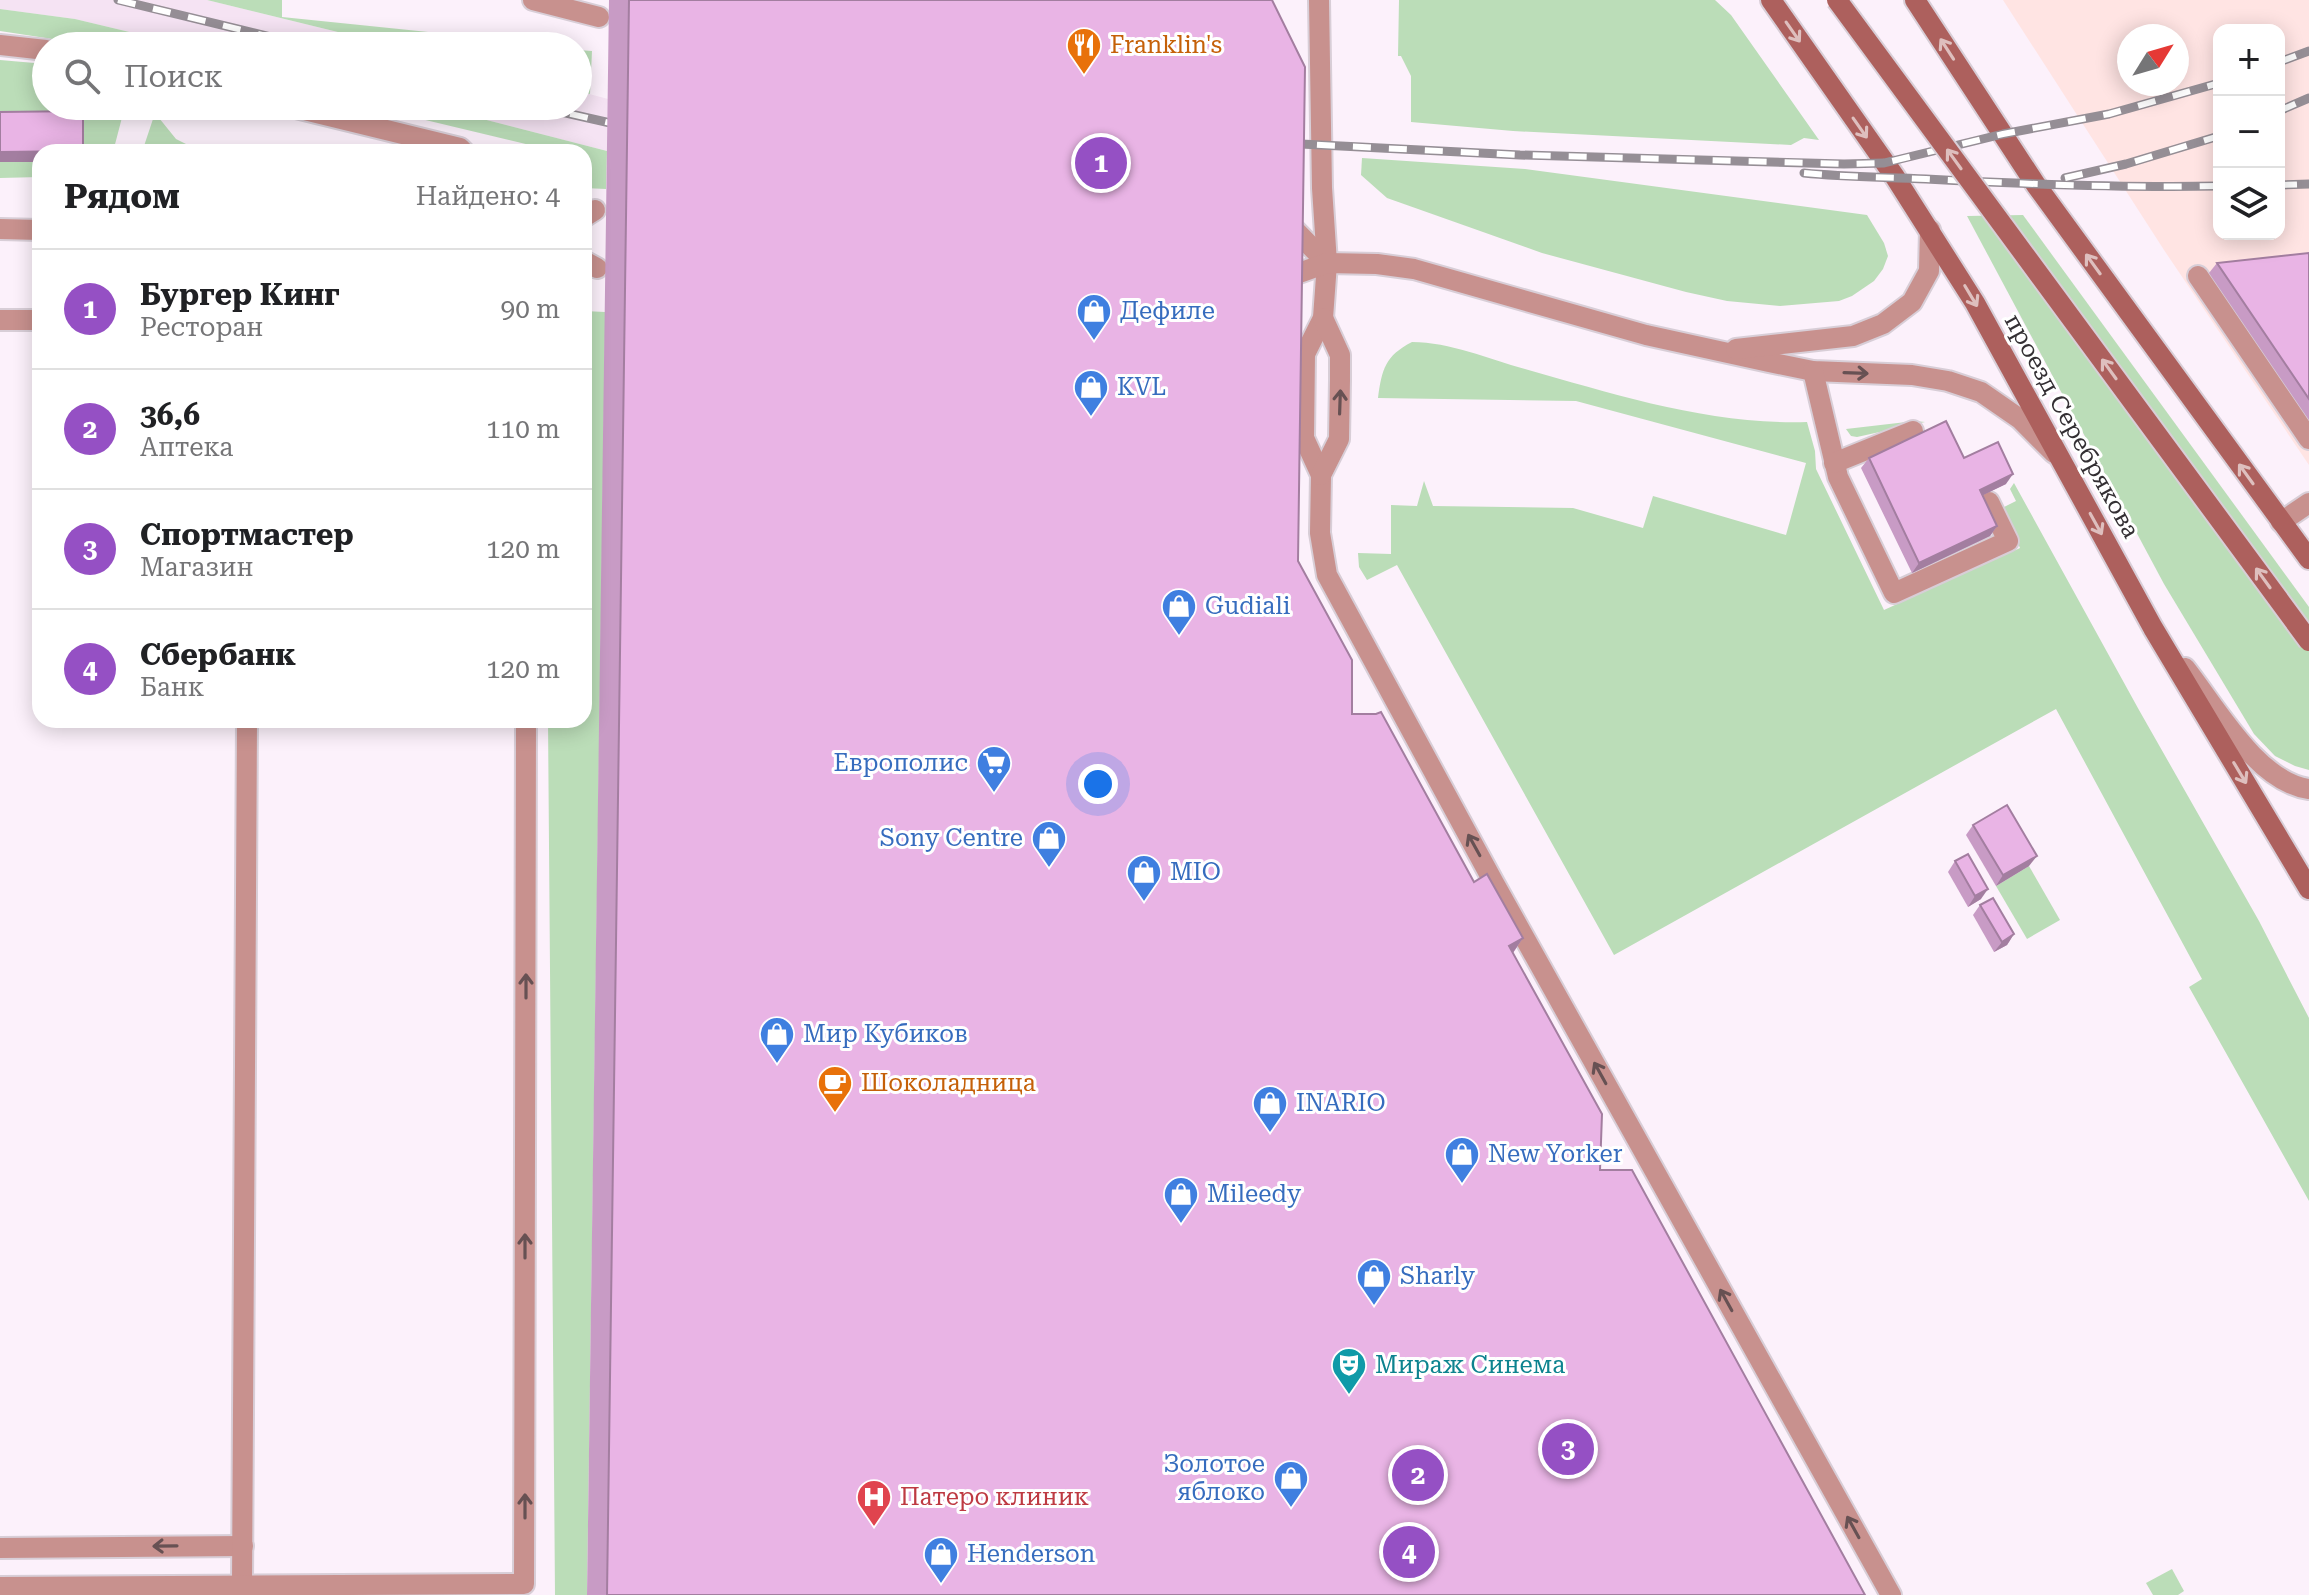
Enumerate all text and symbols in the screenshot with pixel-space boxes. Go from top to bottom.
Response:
one-way arrow [1785,21,1801,43]
north arrow [2117,24,2189,96]
map controls [2213,24,2285,240]
button: + [2213,24,2285,96]
restaurant icon: Franklin's [1065,26,1103,76]
place label: Franklin's [1110,31,1222,59]
search box [32,32,592,120]
one-way arrow [1939,38,1955,61]
icon: search [60,54,104,98]
text: Поиск [124,59,223,94]
button: − [2213,96,2285,168]
one-way arrow [1852,117,1868,139]
pin: 1 [1075,133,1127,193]
one-way arrow [1946,149,1963,171]
button: layers [2213,168,2285,240]
text: Рядом [64,176,180,216]
text: Найдено: 4 [416,181,560,211]
one-way arrow [2085,253,2102,275]
text: Бургер Кинг [140,277,340,312]
one-way arrow [1963,284,1979,307]
shop icon: Дефиле [1075,292,1113,342]
text: 1 [83,294,97,324]
text: 90 m [501,294,560,324]
place label: Дефиле [1120,297,1215,325]
street label: проезд Серебрякова [1999,309,2145,543]
text: Ресторан [140,312,263,342]
one-way arrow [2100,358,2117,380]
one-way arrow [1842,365,1869,380]
shop icon: KVL [1072,368,1110,418]
place label: KVL [1117,373,1166,401]
one-way arrow [1332,389,1347,416]
text: 36,6 [140,397,200,432]
text: 2 [83,414,97,444]
text: 110 m [486,414,560,444]
text: Аптека [140,432,233,462]
one-way arrow [2238,464,2255,485]
one-way arrow [2088,512,2104,535]
text: Спортмастер [140,517,354,552]
text: 3 [83,534,97,564]
text: 120 m [486,534,560,564]
text: Магазин [140,552,253,582]
one-way arrow [2254,568,2271,589]
shop icon: Gudiali [1160,587,1198,637]
place label: Gudiali [1205,592,1291,620]
text: Сбербанк [140,637,296,672]
text: 4 [83,654,97,684]
text: 120 m [486,654,560,684]
text: Банк [140,672,204,702]
supermarket icon: Европолис [975,744,1013,794]
place label: Европолис [834,749,968,777]
one-way arrow [2232,761,2248,784]
your location [1078,764,1118,804]
shop icon: Sony Centre [1030,819,1068,869]
place label: Sony Centre [880,824,1023,852]
one-way arrow [1465,834,1481,858]
shop icon: MIO [1125,853,1163,903]
place label: MIO [1170,858,1221,886]
one-way arrow [518,973,534,1000]
shop icon: Мир Кубиков [758,1015,796,1065]
place label: Мир Кубиков [803,1020,968,1048]
one-way arrow [1592,1061,1607,1085]
cafe icon: Шоколадница [816,1064,854,1114]
place label: Шоколадница [861,1069,1036,1097]
shop icon: INARIO [1251,1084,1289,1134]
place label: INARIO [1296,1089,1385,1117]
shop icon: New Yorker [1443,1135,1481,1185]
place label: New Yorker [1488,1140,1623,1168]
shop icon: Mileedy [1162,1175,1200,1225]
place label: Mileedy [1207,1180,1302,1208]
one-way arrow [518,1233,533,1260]
shop icon: Sharly [1355,1257,1393,1307]
place label: Sharly [1400,1262,1476,1290]
one-way arrow [1718,1289,1734,1312]
theatre icon: Мираж Синема [1330,1346,1368,1396]
place label: Мираж Синема [1375,1351,1565,1379]
pin: 3 [1542,1419,1594,1479]
pin: 2 [1392,1445,1444,1505]
place label: Золотое яблоко [1163,1450,1265,1506]
shop icon: Золотое яблоко [1272,1459,1310,1509]
hospital icon: Патеро клиник [855,1478,893,1528]
place label: Патеро клиник [900,1483,1089,1511]
one-way arrow [517,1493,533,1520]
one-way arrow [1845,1516,1861,1539]
pin: 4 [1383,1522,1435,1582]
shop icon: Henderson [922,1535,960,1585]
one-way arrow [152,1539,179,1554]
place label: Henderson [967,1540,1095,1568]

